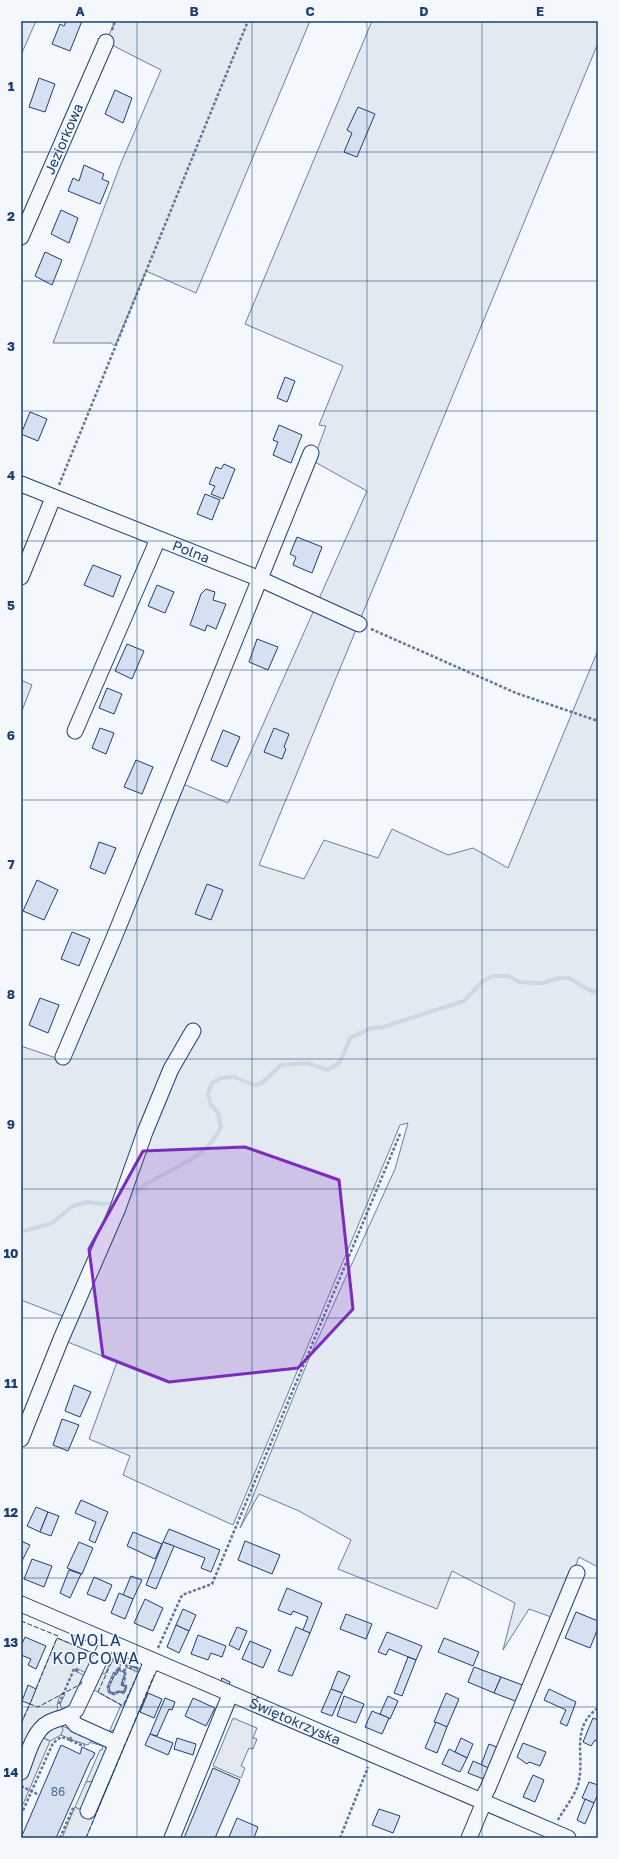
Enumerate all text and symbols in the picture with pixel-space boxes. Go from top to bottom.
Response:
text: A [75,3,85,19]
text: B [189,3,199,19]
text: C [305,3,315,19]
text: D [419,3,429,19]
text: E [536,3,544,19]
text: 1 [8,78,15,94]
street label: Jeziorkowa [40,101,86,177]
text: 2 [7,208,15,224]
text: 3 [7,338,15,354]
text: 4 [7,467,15,483]
street label: Polna [170,536,212,566]
text: 5 [7,597,15,613]
text: 6 [7,727,15,743]
text: 7 [7,856,15,872]
text: 8 [7,986,15,1002]
text: 9 [7,1116,15,1132]
text: 10 [3,1245,19,1261]
text: 11 [4,1375,18,1391]
text: 12 [4,1504,18,1520]
district label: WOLA KOPCOWA [52,1630,140,1668]
text: 13 [4,1634,18,1650]
street label: Świętokrzyska [247,1694,344,1748]
text: 14 [4,1764,18,1780]
house number: 86 [51,1784,65,1799]

